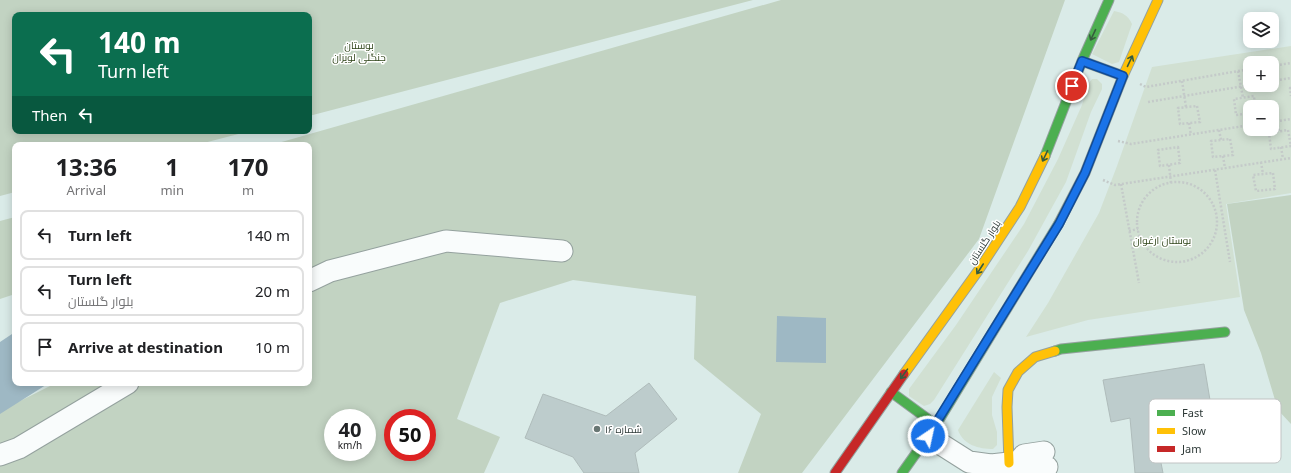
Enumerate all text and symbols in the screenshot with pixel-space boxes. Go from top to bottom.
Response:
map controls [1243,12,1279,136]
button: layers [1243,12,1279,48]
text: 140 m [98,23,181,61]
icon: left [32,28,84,80]
one-way arrow [1089,29,1096,41]
park label: بوستان جنگلی لویزان [332,38,386,64]
one-way arrow [1127,55,1134,67]
button: + [1243,56,1279,92]
text: Turn left [98,59,169,83]
pin [1055,69,1089,103]
icon: arrive [1061,75,1083,97]
button: − [1243,100,1279,136]
icon: left [75,104,97,126]
text: Then [32,105,67,125]
text: 13:36 [55,150,117,183]
text: 1 [165,150,179,183]
text: 170 [227,150,269,183]
one-way arrow [1040,150,1048,162]
text: Arrival [66,181,106,199]
text: min [160,181,184,199]
text: m [242,181,254,199]
street label: بلوار گلستان [964,217,1004,267]
icon: left [34,224,56,246]
text: Turn left [68,225,132,245]
text: 140 m [246,225,290,245]
park label: بوستان ارغوان [1133,233,1191,247]
one-way arrow [976,263,984,274]
text: Turn left [68,269,132,289]
icon: left [34,280,56,302]
text: 20 m [255,281,290,301]
text: بلوار گلستان [68,292,134,310]
icon: arrive [34,336,56,358]
text: Arrive at destination [68,337,223,357]
text: 10 m [255,337,290,357]
one-way arrow [900,369,908,380]
legend [1149,399,1281,463]
text: Fast [1182,405,1203,420]
speed limit sign: 50 [384,409,436,461]
position arrow [907,415,949,457]
text: 40 [339,416,361,443]
place label: شماره ۱۶ [605,422,642,436]
text: Slow [1182,423,1206,438]
marker: شماره ۱۶ [592,424,602,434]
text: km/h [338,438,362,452]
text: Jam [1181,441,1201,456]

